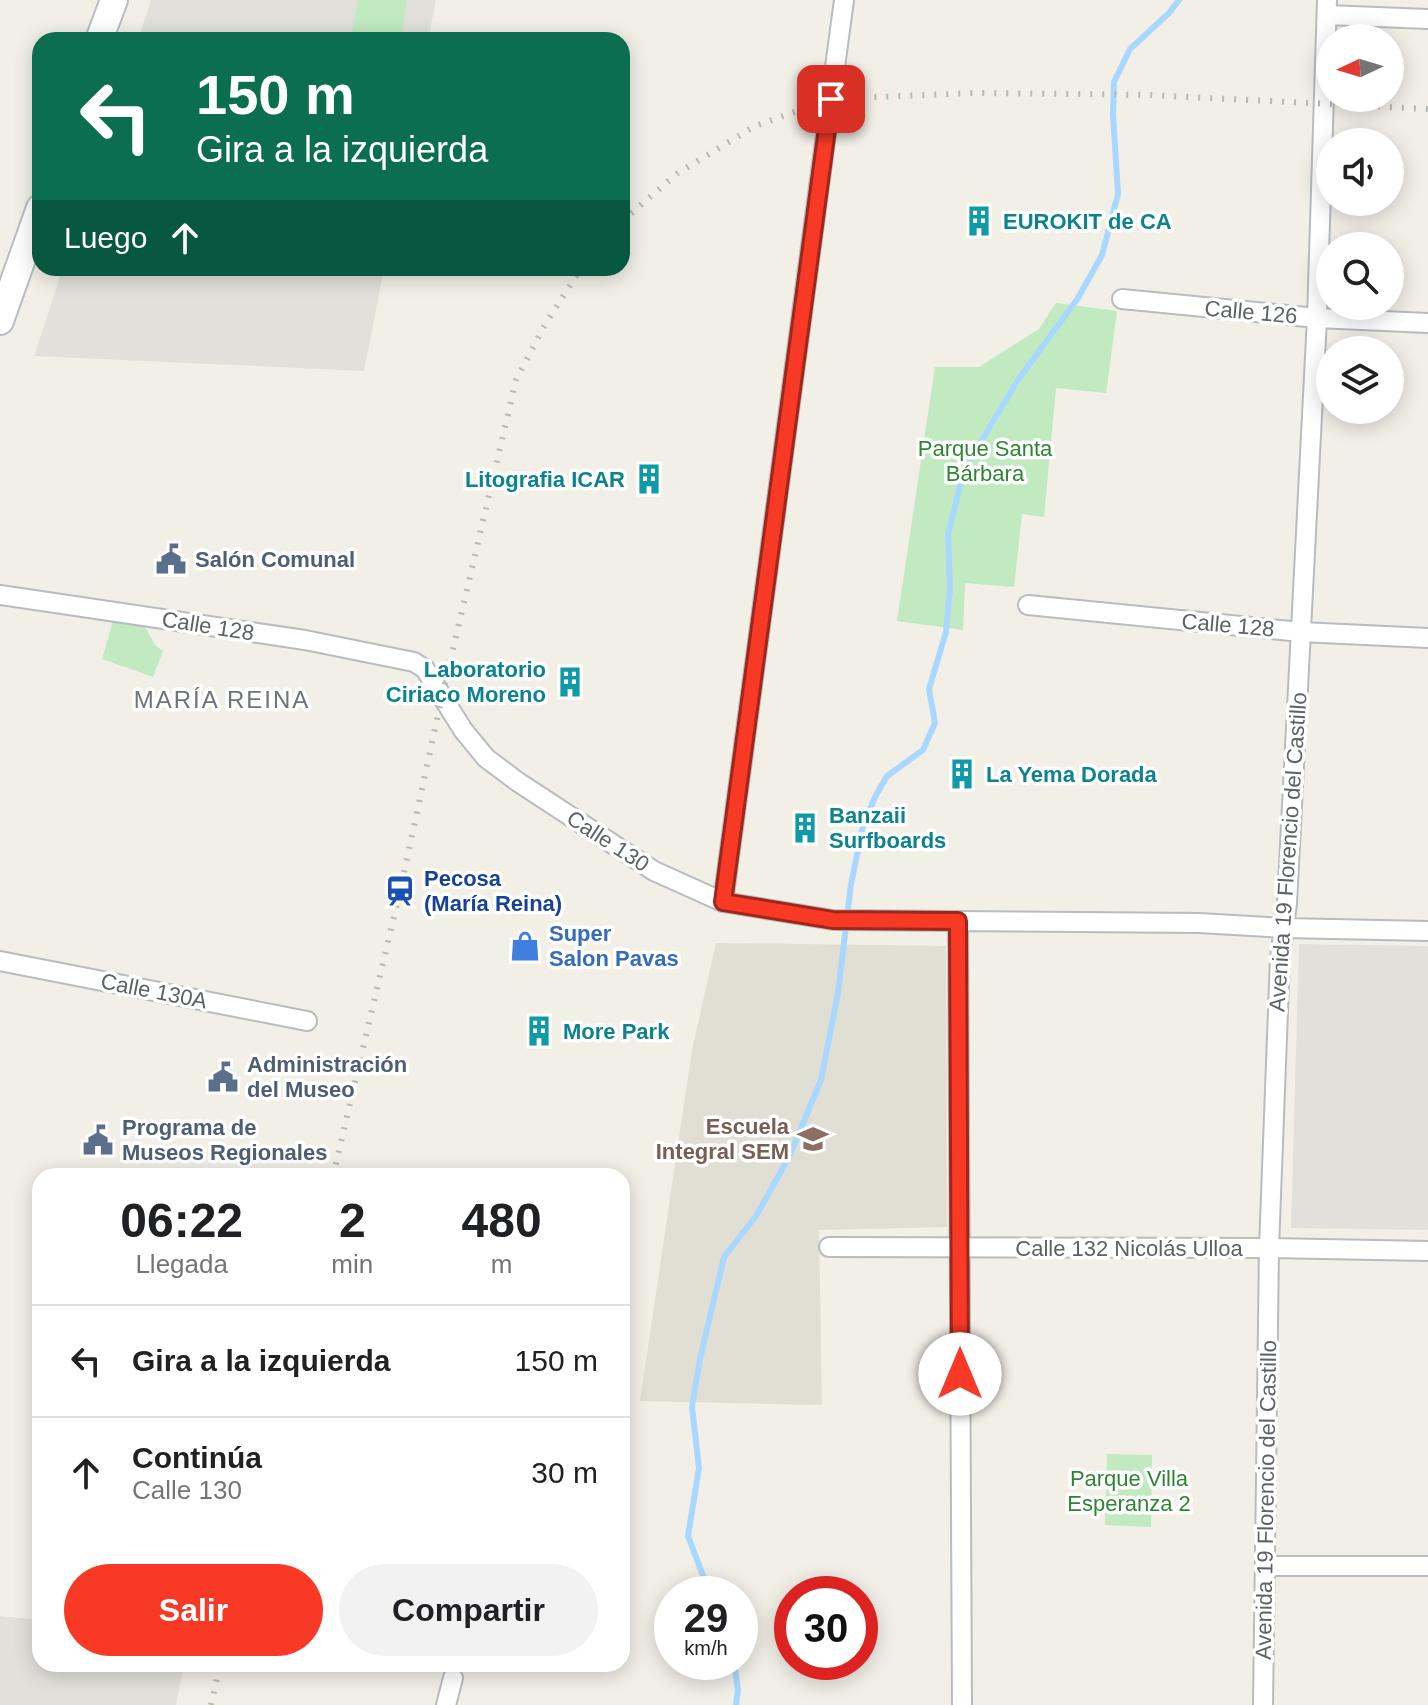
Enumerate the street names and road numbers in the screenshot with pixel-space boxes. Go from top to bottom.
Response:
street label: Calle 126 [1204,295,1298,329]
street label: Calle 128 [160,606,256,646]
street label: Calle 128 [1181,608,1275,642]
street label: Avenida 19 Florencio del Castillo [1264,692,1312,1012]
street label: Calle 130 [562,805,654,877]
street label: Calle 130A [99,968,210,1014]
street label: Calle 132 Nicolás Ulloa [1015,1236,1243,1261]
street label: Avenida 19 Florencio del Castillo [1251,1340,1281,1660]

